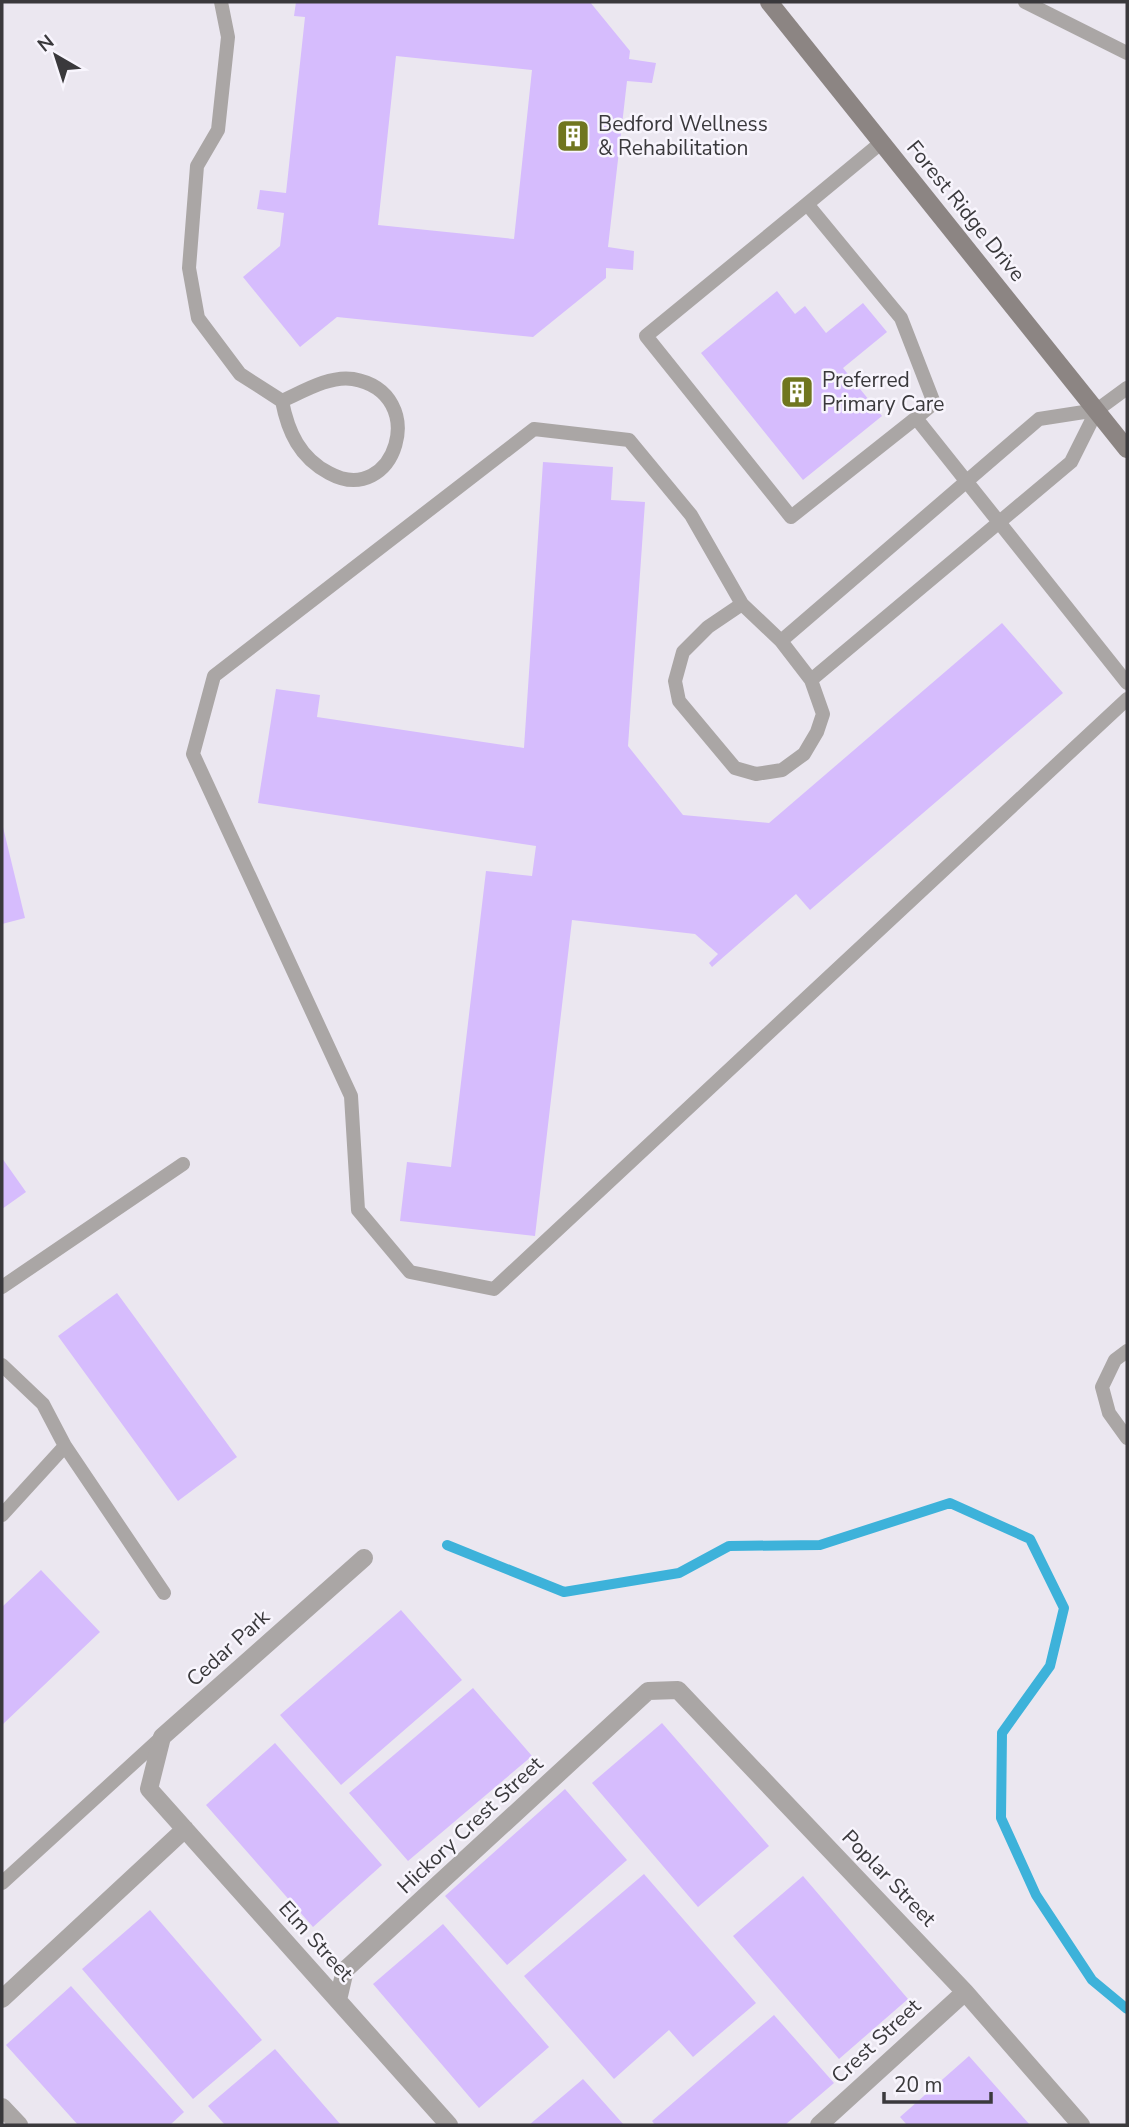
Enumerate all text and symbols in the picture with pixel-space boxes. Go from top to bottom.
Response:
north arrow [21,21,91,91]
text: N [32,29,60,58]
place label: Bedford Wellness & Rehabilitation [598,110,768,162]
building icon: Bedford Wellness & Rehabilitation [554,117,592,155]
street label: Forest Ridge Drive [900,135,1032,287]
place label: Preferred Primary Care [822,366,944,418]
building icon: Preferred Primary Care [778,373,816,411]
street label: Cedar Park [180,1603,276,1693]
street label: Hickory Crest Street [391,1750,549,1900]
street label: Poplar Street [836,1824,943,1933]
street label: Elm Street [272,1895,360,1988]
street label: Crest Street [825,1992,927,2090]
scale bar [884,2060,991,2104]
text: 20 m [894,2071,943,2099]

